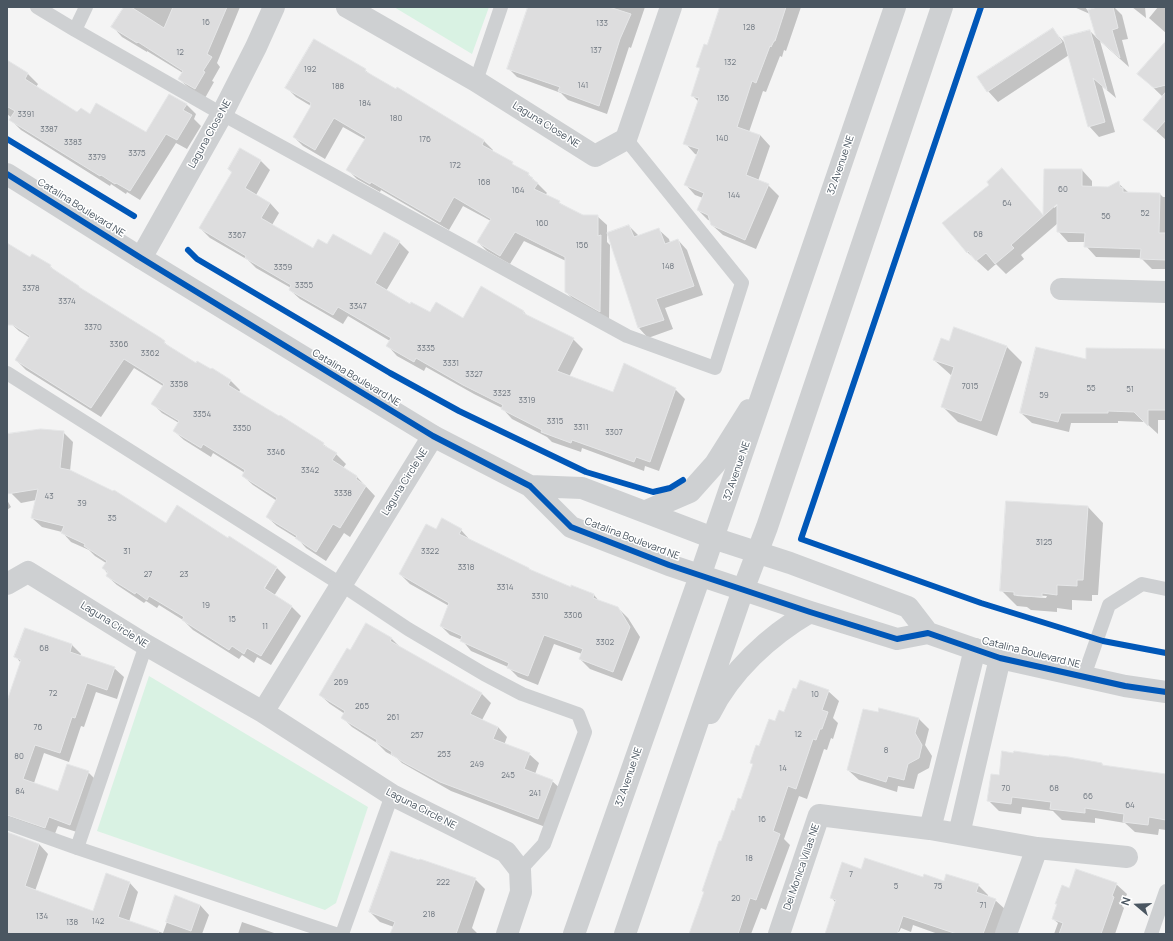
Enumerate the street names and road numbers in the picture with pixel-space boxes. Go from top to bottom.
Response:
street label: Laguna Close NE [186,97,234,171]
street label: Laguna Close NE [510,100,582,150]
street label: 32 Avenue NE [825,134,857,196]
street label: Catalina Boulevard NE [35,176,127,240]
street label: Catalina Boulevard NE [310,347,402,409]
street label: 32 Avenue NE [721,440,753,502]
street label: Laguna Circle NE [379,446,431,518]
street label: Catalina Boulevard NE [583,515,681,563]
street label: Laguna Circle NE [78,599,150,651]
street label: Catalina Boulevard NE [981,635,1081,671]
street label: 32 Avenue NE [613,746,645,808]
street label: Laguna Circle NE [384,786,458,832]
street label: Del Monica Villas NE [782,822,822,912]

